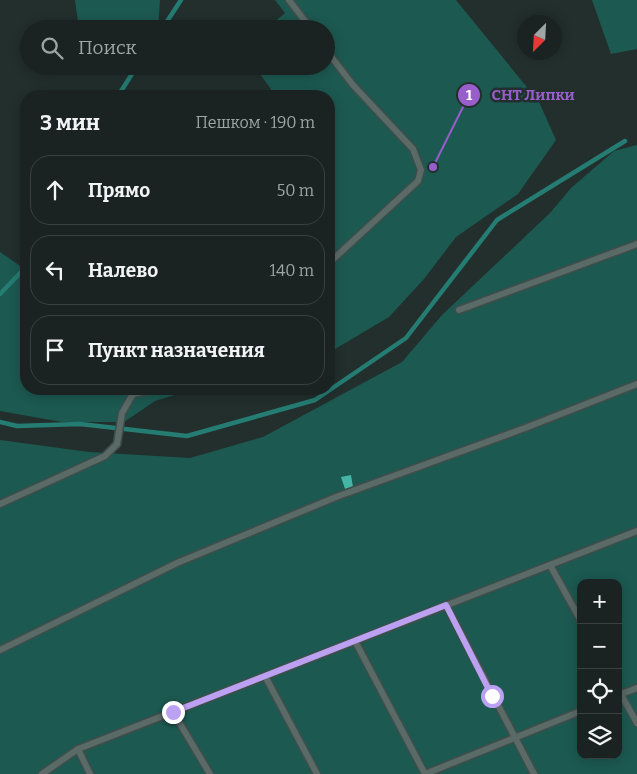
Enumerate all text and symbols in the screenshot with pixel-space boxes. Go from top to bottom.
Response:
north arrow [517,15,562,60]
search box [20,20,335,75]
icon: search [38,34,66,62]
text: Поиск [78,36,137,59]
callout: СНТ Липки [456,80,584,110]
text: 1 [466,86,473,104]
text: СНТ Липки [491,86,575,104]
text: 3 мин [40,110,100,136]
text: Пешком · 190 m [195,113,315,132]
icon: ahead [41,176,69,204]
text: Прямо [88,179,150,202]
text: 50 m [277,181,314,200]
icon: left [41,256,69,284]
text: Налево [88,259,158,282]
text: 140 m [269,261,314,280]
icon: arrive [41,336,69,364]
text: Пункт назначения [88,339,265,362]
map controls [577,579,622,759]
button: + [577,579,622,624]
button: − [577,624,622,669]
button: locate [577,669,622,714]
route start [481,685,504,708]
route end [162,701,185,724]
button: layers [577,714,622,759]

